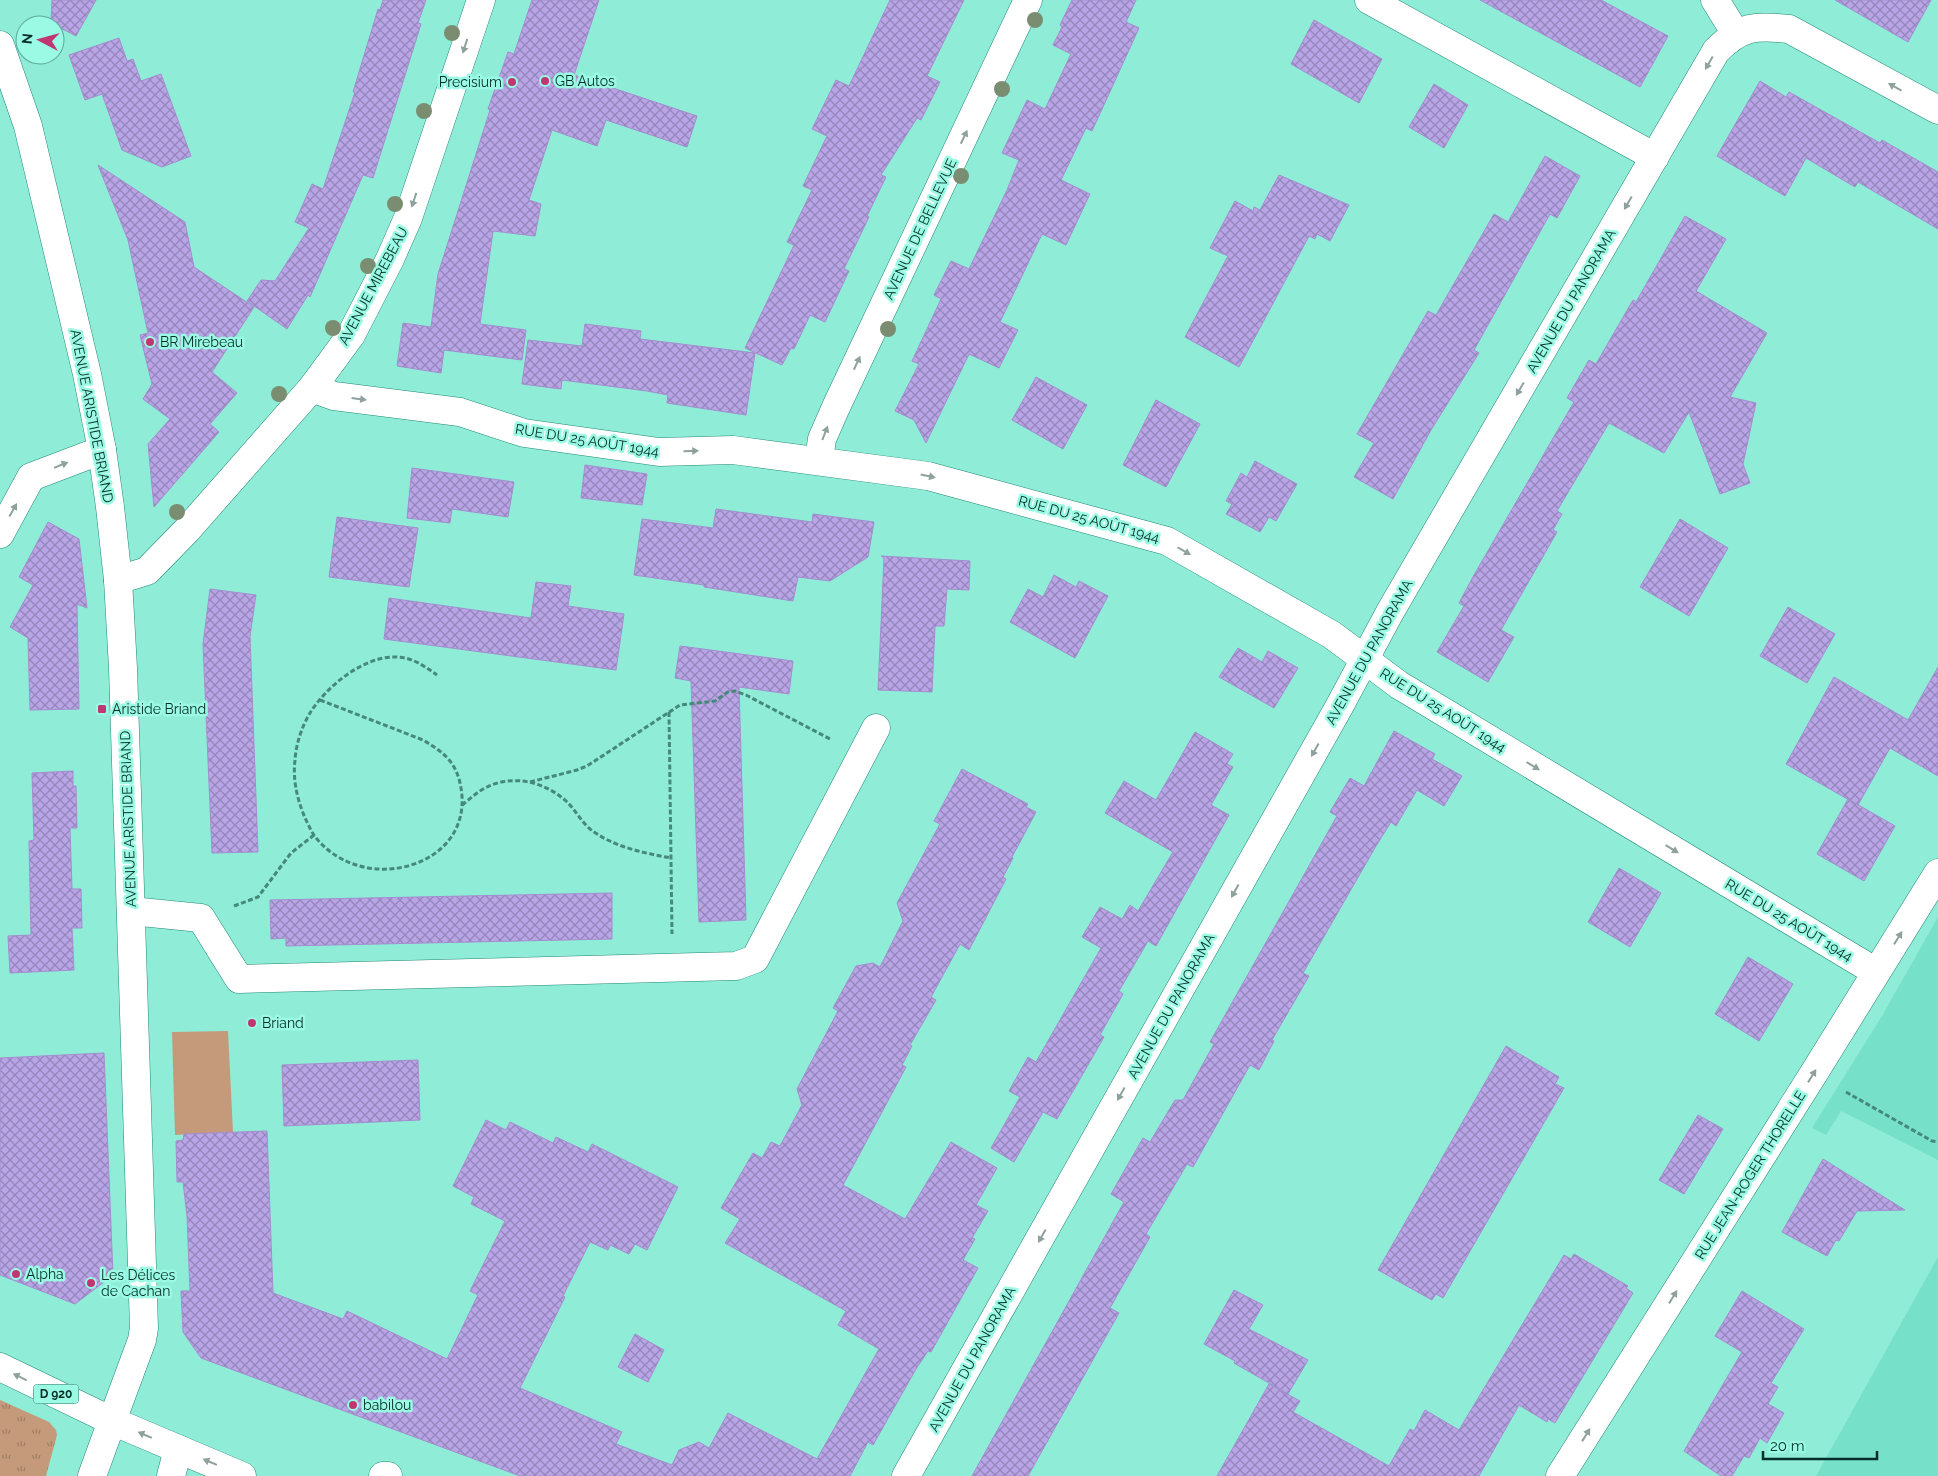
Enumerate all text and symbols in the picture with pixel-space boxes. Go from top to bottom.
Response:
north arrow [15,15,65,65]
text: N [19,32,36,45]
one-way arrow [461,39,469,54]
one-way arrow [1705,56,1714,69]
place label: GB Autos [555,73,615,89]
place label: Precisium [439,74,502,90]
marker: GB Autos [539,75,551,87]
marker: Precisium [506,76,518,88]
one-way arrow [1888,83,1902,91]
one-way arrow [960,130,968,144]
street label: AVENUE DE BELLEVUE [880,156,960,302]
one-way arrow [410,193,417,208]
one-way arrow [1623,197,1632,210]
street label: AVENUE MIREBEAU [335,224,411,348]
street label: AVENUE DU PANORAMA [1523,226,1619,376]
street label: AVENUE ARISTIDE BRIAND [67,328,117,504]
place label: BR Mirebeau [160,334,243,350]
marker: BR Mirebeau [144,336,156,348]
one-way arrow [853,356,861,370]
one-way arrow [1515,383,1524,396]
one-way arrow [351,395,367,403]
street label: RUE DU 25 AOÛT 1944 [514,420,661,459]
one-way arrow [821,425,829,440]
one-way arrow [683,447,699,455]
one-way arrow [54,461,69,469]
one-way arrow [920,472,936,480]
street label: RUE DU 25 AOÛT 1944 [1017,491,1162,546]
one-way arrow [9,503,17,518]
one-way arrow [1178,546,1191,555]
street label: AVENUE DU PANORAMA [1322,576,1416,727]
street label: RUE DU 25 AOÛT 1944 [1377,664,1510,755]
place label: Aristide Briand [112,701,206,717]
marker: Aristide Briand [96,703,108,715]
street label: AVENUE ARISTIDE BRIAND [117,730,139,908]
one-way arrow [1311,742,1319,757]
one-way arrow [1526,761,1539,770]
one-way arrow [1666,845,1679,854]
street label: RUE DU 25 AOÛT 1944 [1723,875,1856,964]
one-way arrow [1231,885,1240,898]
street label: AVENUE DU PANORAMA [1124,930,1218,1081]
one-way arrow [1893,931,1902,945]
place label: Briand [262,1015,304,1031]
marker: Briand [246,1017,258,1029]
one-way arrow [1808,1070,1817,1083]
one-way arrow [1117,1087,1126,1101]
street label: RUE JEAN-ROGER THORELLE [1691,1088,1809,1262]
one-way arrow [1037,1229,1046,1242]
place label: Alpha [26,1266,64,1282]
place label: Les Délices de Cachan [101,1267,175,1299]
marker: Alpha [10,1268,22,1280]
marker: Les Délices de Cachan [85,1277,97,1289]
street label: AVENUE DU PANORAMA [925,1283,1019,1434]
one-way arrow [1668,1291,1678,1304]
one-way arrow [13,1373,28,1381]
road number: D 920 [34,1385,78,1404]
place label: babilou [363,1397,411,1413]
marker: babilou [347,1399,359,1411]
one-way arrow [1582,1428,1591,1441]
scale bar [1763,1428,1877,1460]
one-way arrow [138,1430,152,1438]
text: 20 m [1770,1437,1805,1455]
one-way arrow [203,1458,217,1466]

